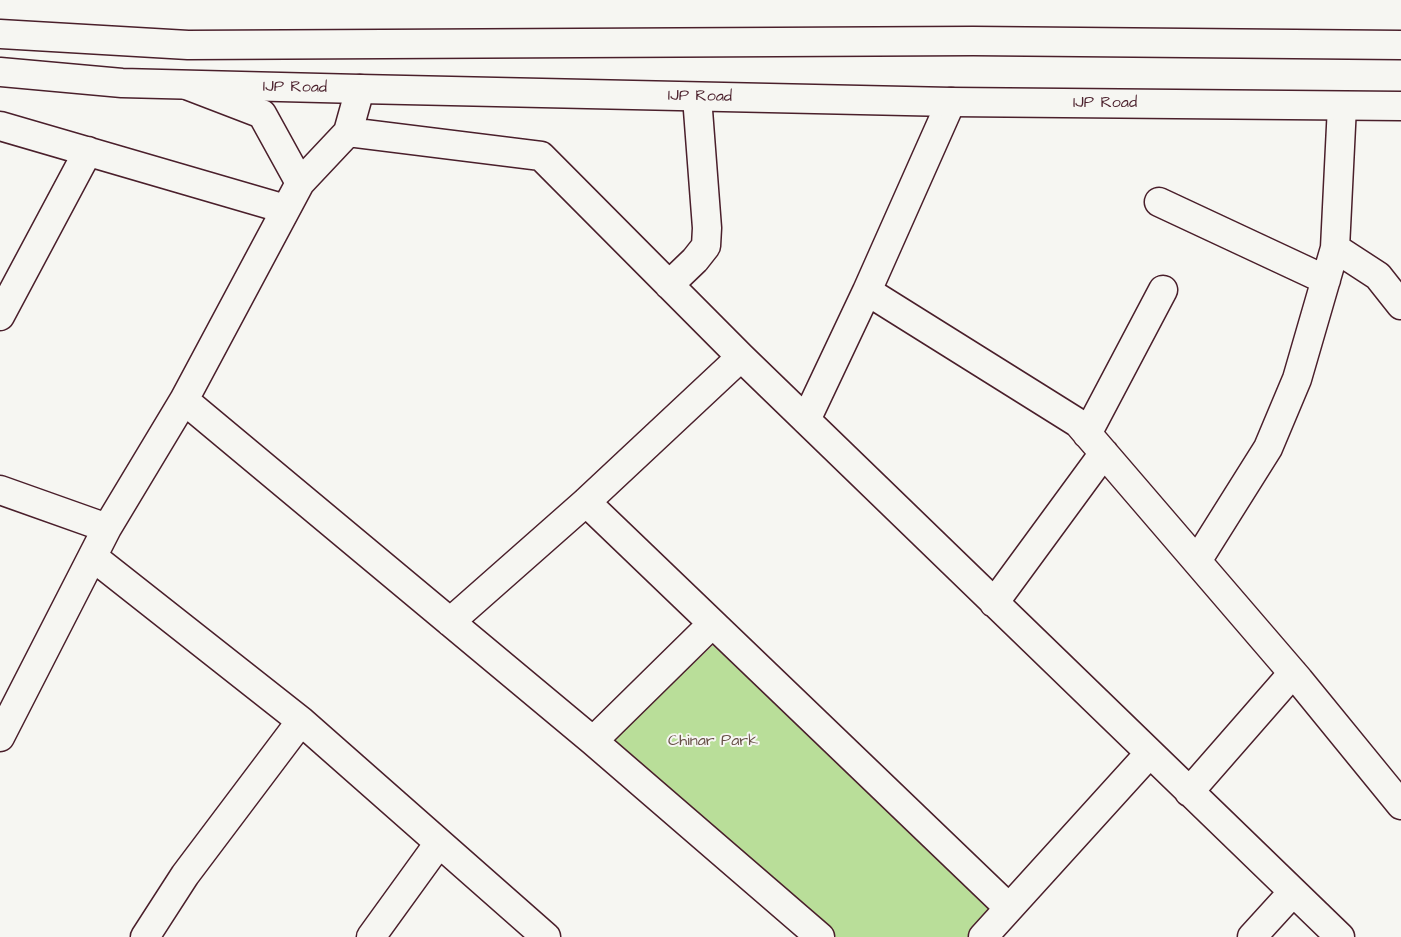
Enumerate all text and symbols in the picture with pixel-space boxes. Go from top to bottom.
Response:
street label: IJP Road [263,78,327,98]
street label: IJP Road [668,87,732,107]
street label: IJP Road [1073,94,1137,114]
park label: Chinar Park [668,732,758,752]

